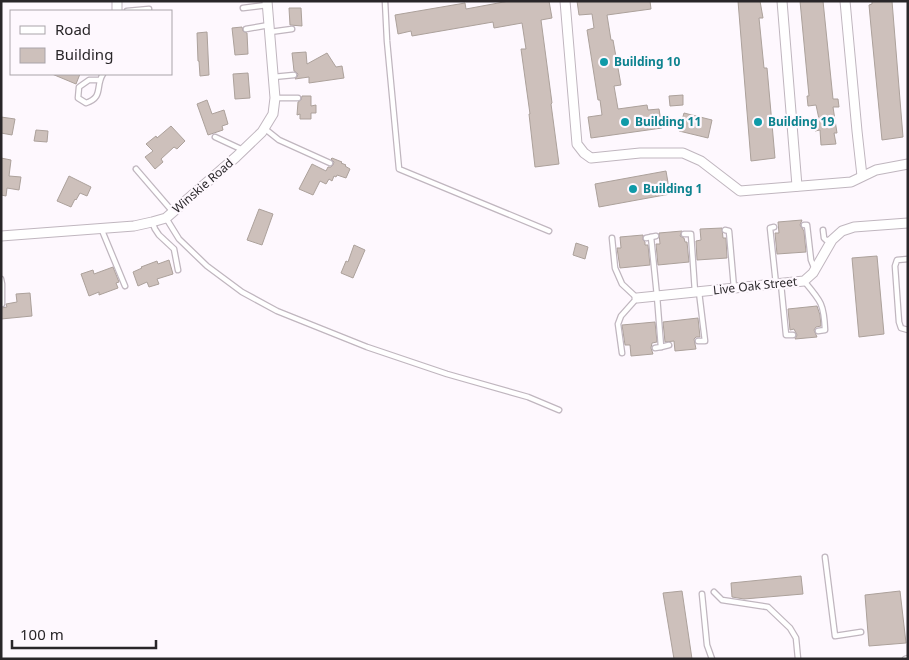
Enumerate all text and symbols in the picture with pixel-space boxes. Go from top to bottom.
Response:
legend [10,10,172,75]
text: Road [55,19,91,39]
text: Building [55,44,113,64]
place label: Building 10 [614,53,680,70]
marker: Building 10 [598,56,610,68]
place label: Building 11 [635,113,701,130]
place label: Building 19 [768,113,834,130]
marker: Building 11 [619,116,631,128]
marker: Building 19 [752,116,764,128]
street label: Winskie Road [169,154,237,217]
place label: Building 1 [643,180,703,197]
marker: Building 1 [627,183,639,195]
street label: Live Oak Street [712,273,799,298]
scale bar [12,618,156,650]
text: 100 m [20,624,64,644]

